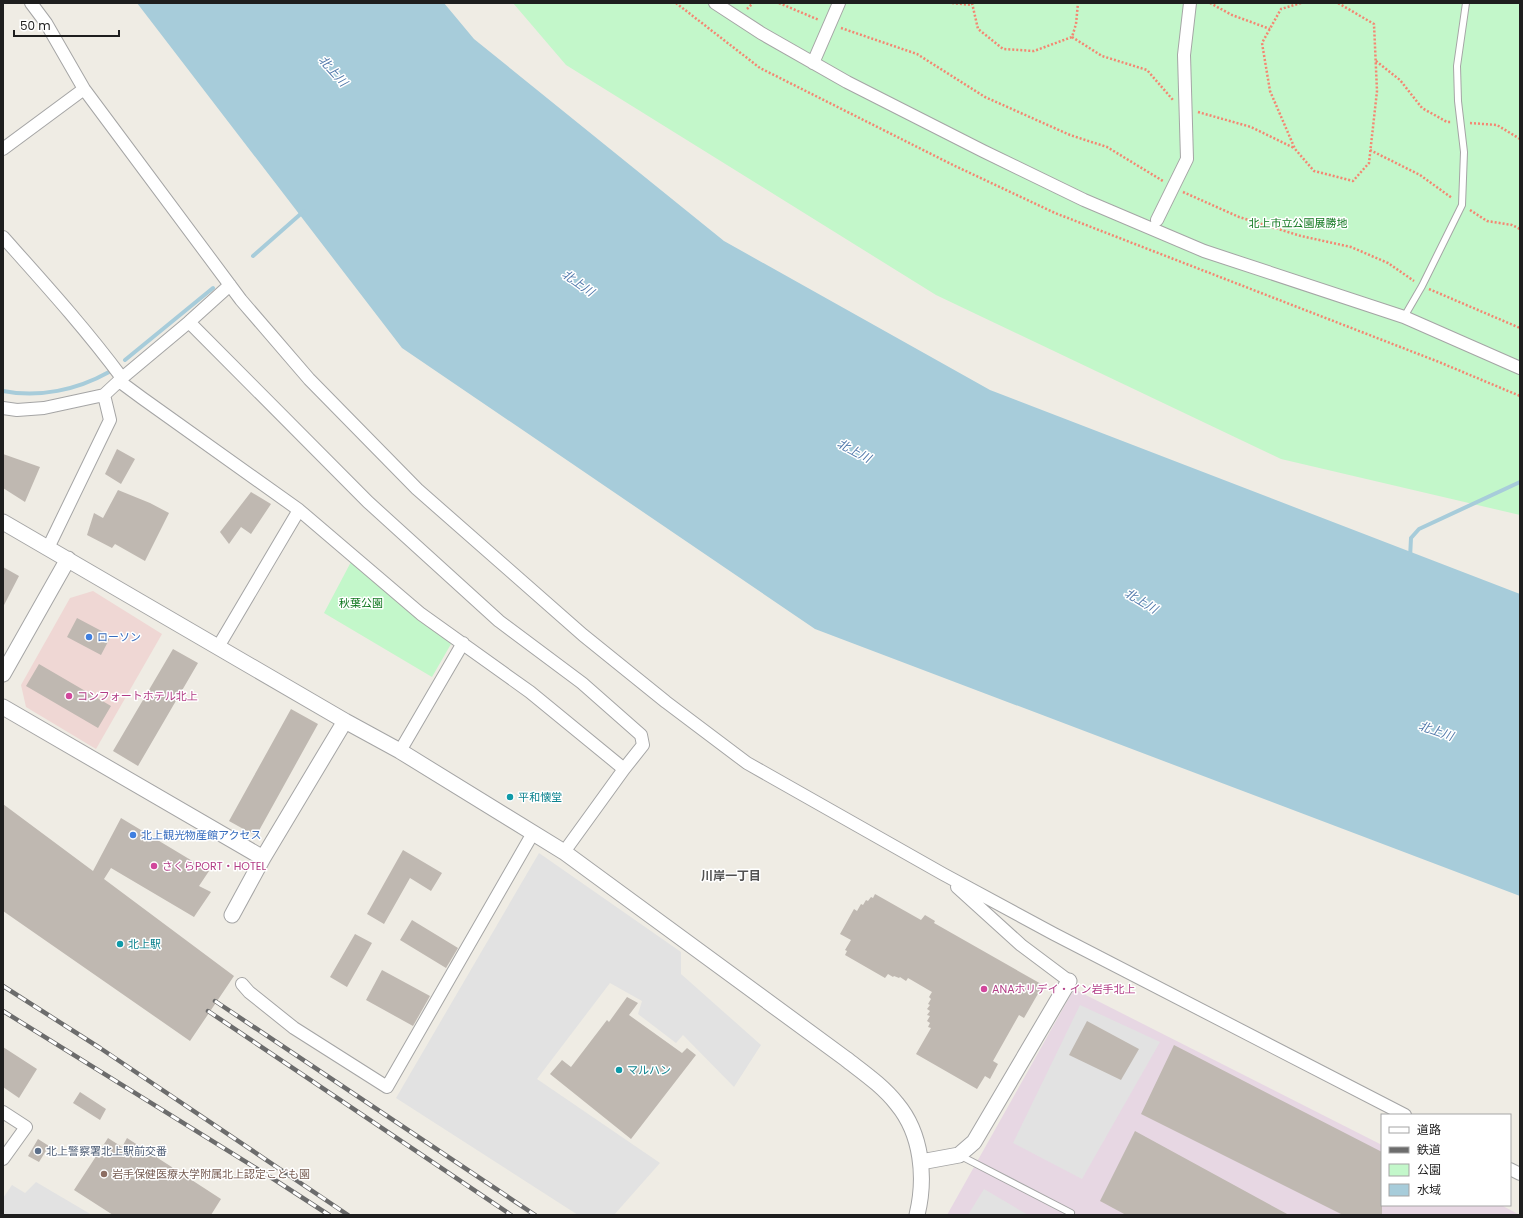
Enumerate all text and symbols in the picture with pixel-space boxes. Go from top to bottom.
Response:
scale bar [14,12,119,38]
text: 50 m [20,17,51,34]
water label: 北上川 [315,52,353,91]
park label: 北上市立公園展勝地 [1249,215,1348,231]
water label: 北上川 [559,265,600,301]
water label: 北上川 [834,435,876,467]
water label: 北上川 [1121,584,1163,618]
park label: 秋葉公園 [339,595,383,611]
place label: ローソン [97,629,141,645]
marker: ローソン [84,632,94,642]
place label: コンフォートホテル北上 [77,688,198,704]
marker: コンフォートホテル北上 [64,691,74,701]
water label: 北上川 [1416,717,1458,745]
place label: 平和懐堂 [518,789,562,805]
marker: 平和懐堂 [505,792,515,802]
place label: 北上観光物産館アクセス [141,827,261,843]
marker: 北上観光物産館アクセス [128,830,138,840]
place label: さくらPORT・HOTEL [162,858,267,874]
marker: さくらPORT・HOTEL [149,861,159,871]
district label: 川岸一丁目 [701,867,761,884]
place label: 北上駅 [128,936,161,952]
marker: 北上駅 [115,939,125,949]
place label: ANAホリデイ・イン岩手北上 [992,981,1136,997]
marker: ANAホリデイ・イン岩手北上 [979,984,989,994]
place label: マルハン [627,1062,671,1078]
marker: マルハン [614,1065,624,1075]
legend [1381,1114,1511,1206]
text: 道路 [1417,1121,1441,1138]
text: 鉄道 [1417,1141,1441,1158]
place label: 北上警察署北上駅前交番 [46,1143,167,1159]
marker: 北上警察署北上駅前交番 [33,1146,43,1156]
text: 公園 [1417,1161,1441,1178]
place label: 岩手保健医療大学附属北上認定こども園 [112,1166,310,1182]
marker: 岩手保健医療大学附属北上認定こども園 [99,1169,109,1179]
text: 水域 [1417,1181,1441,1198]

